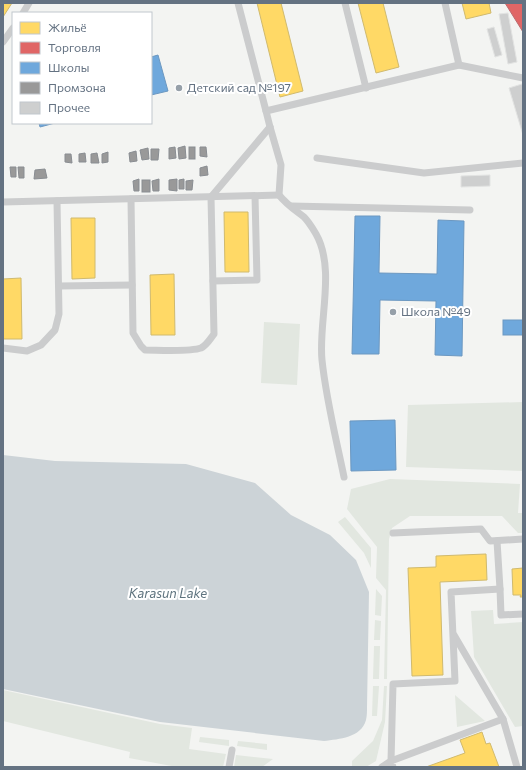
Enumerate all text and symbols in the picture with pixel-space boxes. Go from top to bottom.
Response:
legend [12,12,152,124]
text: Жильё [48,20,87,34]
text: Торговля [48,40,101,54]
text: Школы [48,60,89,74]
text: Промзона [48,80,106,94]
place label: Детский сад №197 [187,80,291,94]
marker: Детский сад №197 [174,83,184,93]
text: Прочее [48,100,90,114]
place label: Школа №49 [401,304,471,318]
marker: Школа №49 [388,307,398,317]
water label: Karasun Lake [129,585,207,601]

